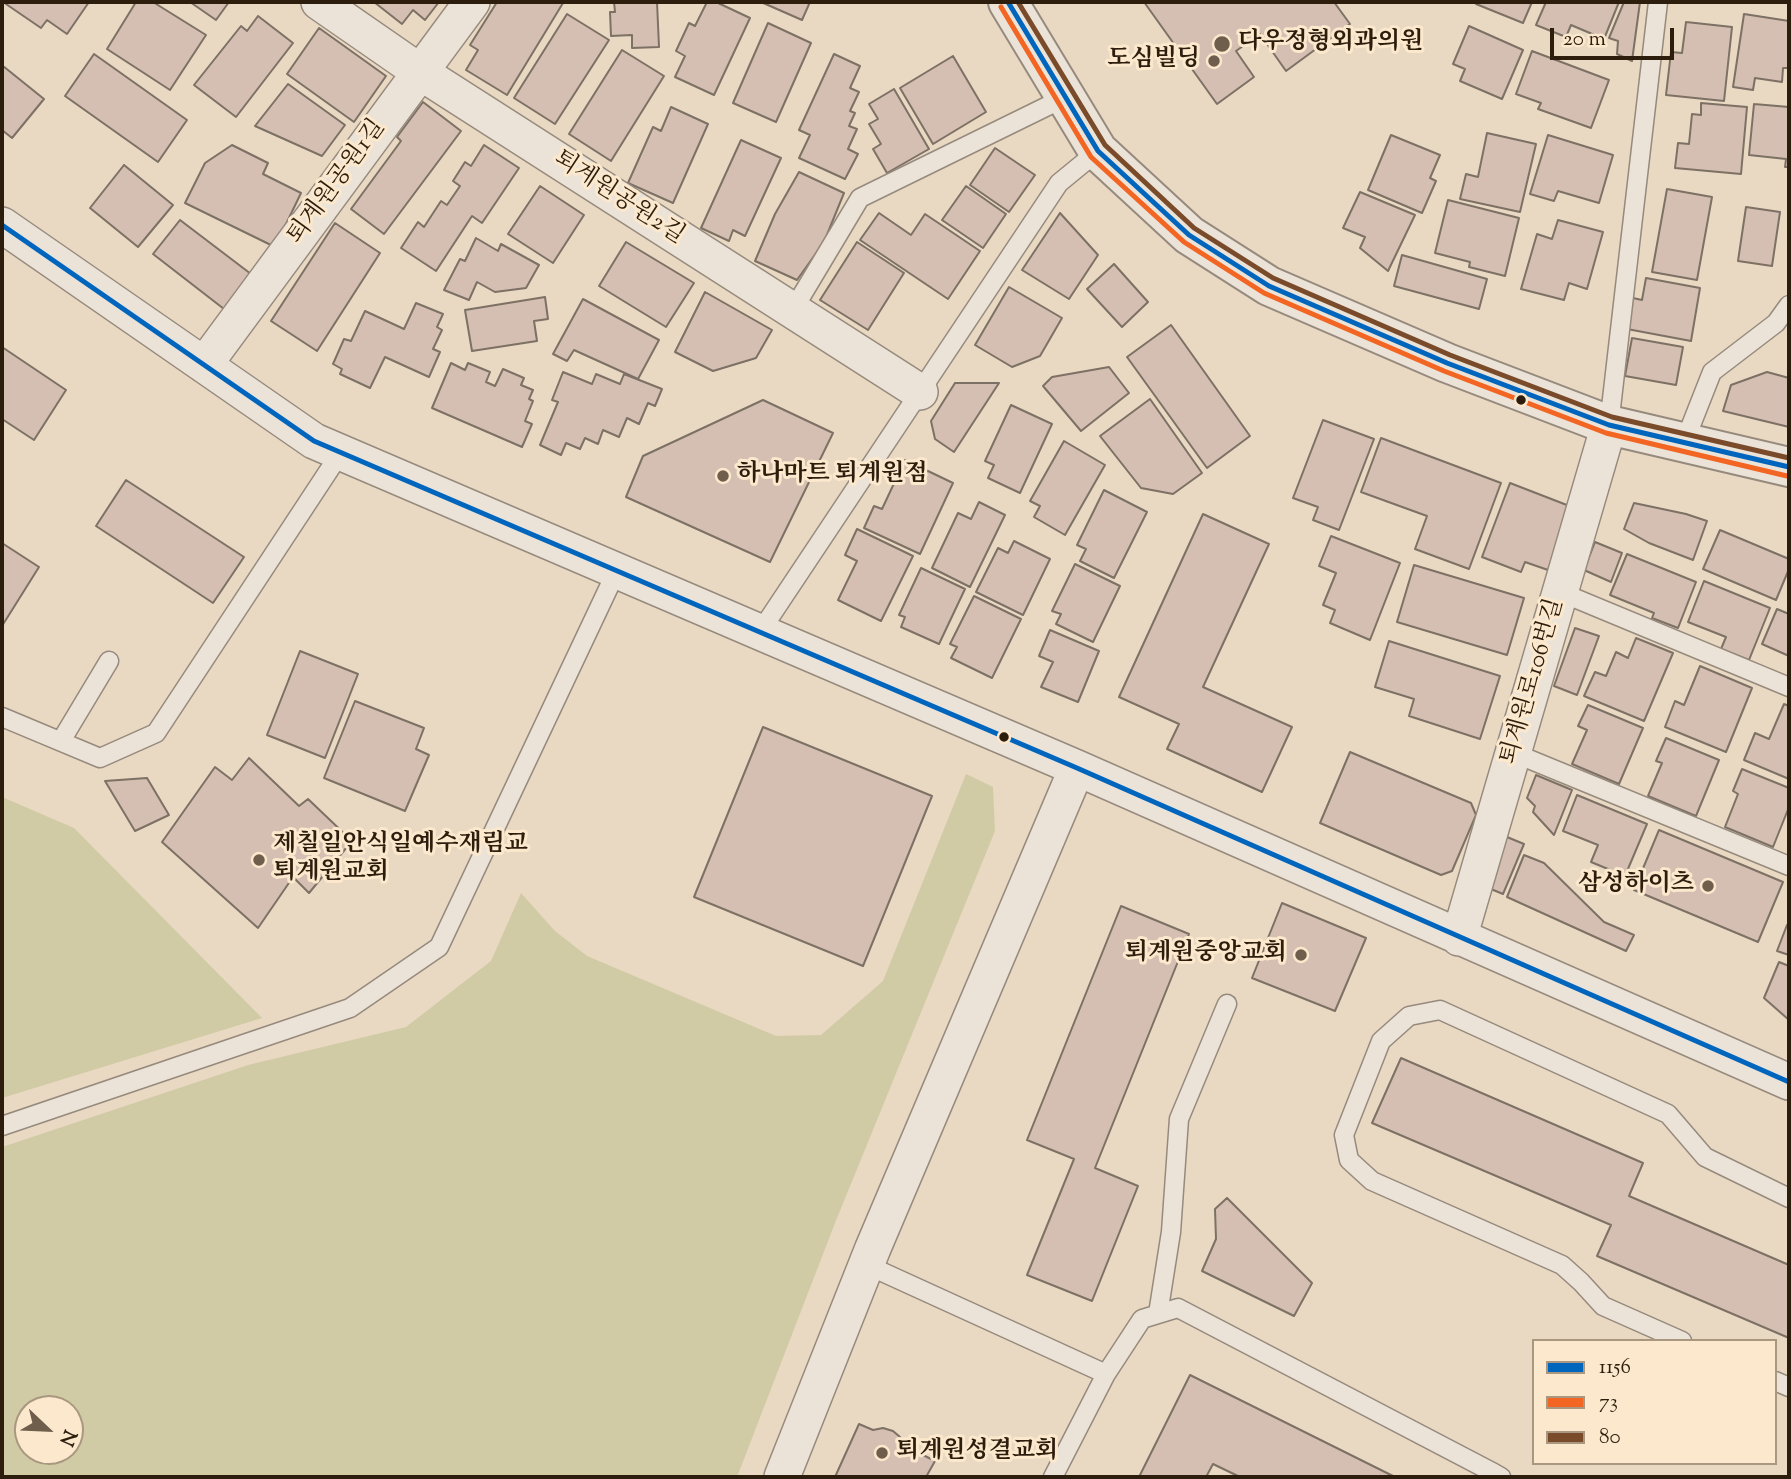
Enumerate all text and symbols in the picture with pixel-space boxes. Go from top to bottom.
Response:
scale bar [1553,14,1677,58]
text: 20 m [1563,25,1606,55]
place label: 다우정형외과의원 [1238,30,1423,58]
marker: 다우정형외과의원 [1212,34,1232,54]
place label: 도심빌딩 [1107,47,1200,75]
marker: 도심빌딩 [1206,53,1222,69]
street label: 퇴계원공원1길 [283,115,393,251]
street label: 퇴계원공원2길 [547,146,689,252]
unlabelled marker [1514,393,1528,407]
place label: 하나마트 퇴계원점 [737,462,928,490]
marker: 하나마트 퇴계원점 [715,468,731,484]
street label: 퇴계원로106번길 [1497,596,1571,768]
unlabelled marker [997,730,1011,744]
place label: 제칠일안식일예수재림교 퇴계원교회 [273,832,528,888]
marker: 제칠일안식일예수재림교 퇴계원교회 [251,852,267,868]
place label: 삼성하이츠 [1578,872,1694,900]
marker: 삼성하이츠 [1700,878,1716,894]
place label: 퇴계원중앙교회 [1125,941,1287,969]
marker: 퇴계원중앙교회 [1293,947,1309,963]
legend [1532,1339,1777,1465]
text: 1156 [1599,1353,1631,1383]
text: 73 [1599,1388,1618,1418]
north arrow [14,1395,84,1465]
text: 80 [1599,1423,1621,1453]
text: N [52,1425,82,1450]
place label: 퇴계원성결교회 [896,1439,1058,1467]
marker: 퇴계원성결교회 [874,1445,890,1461]

